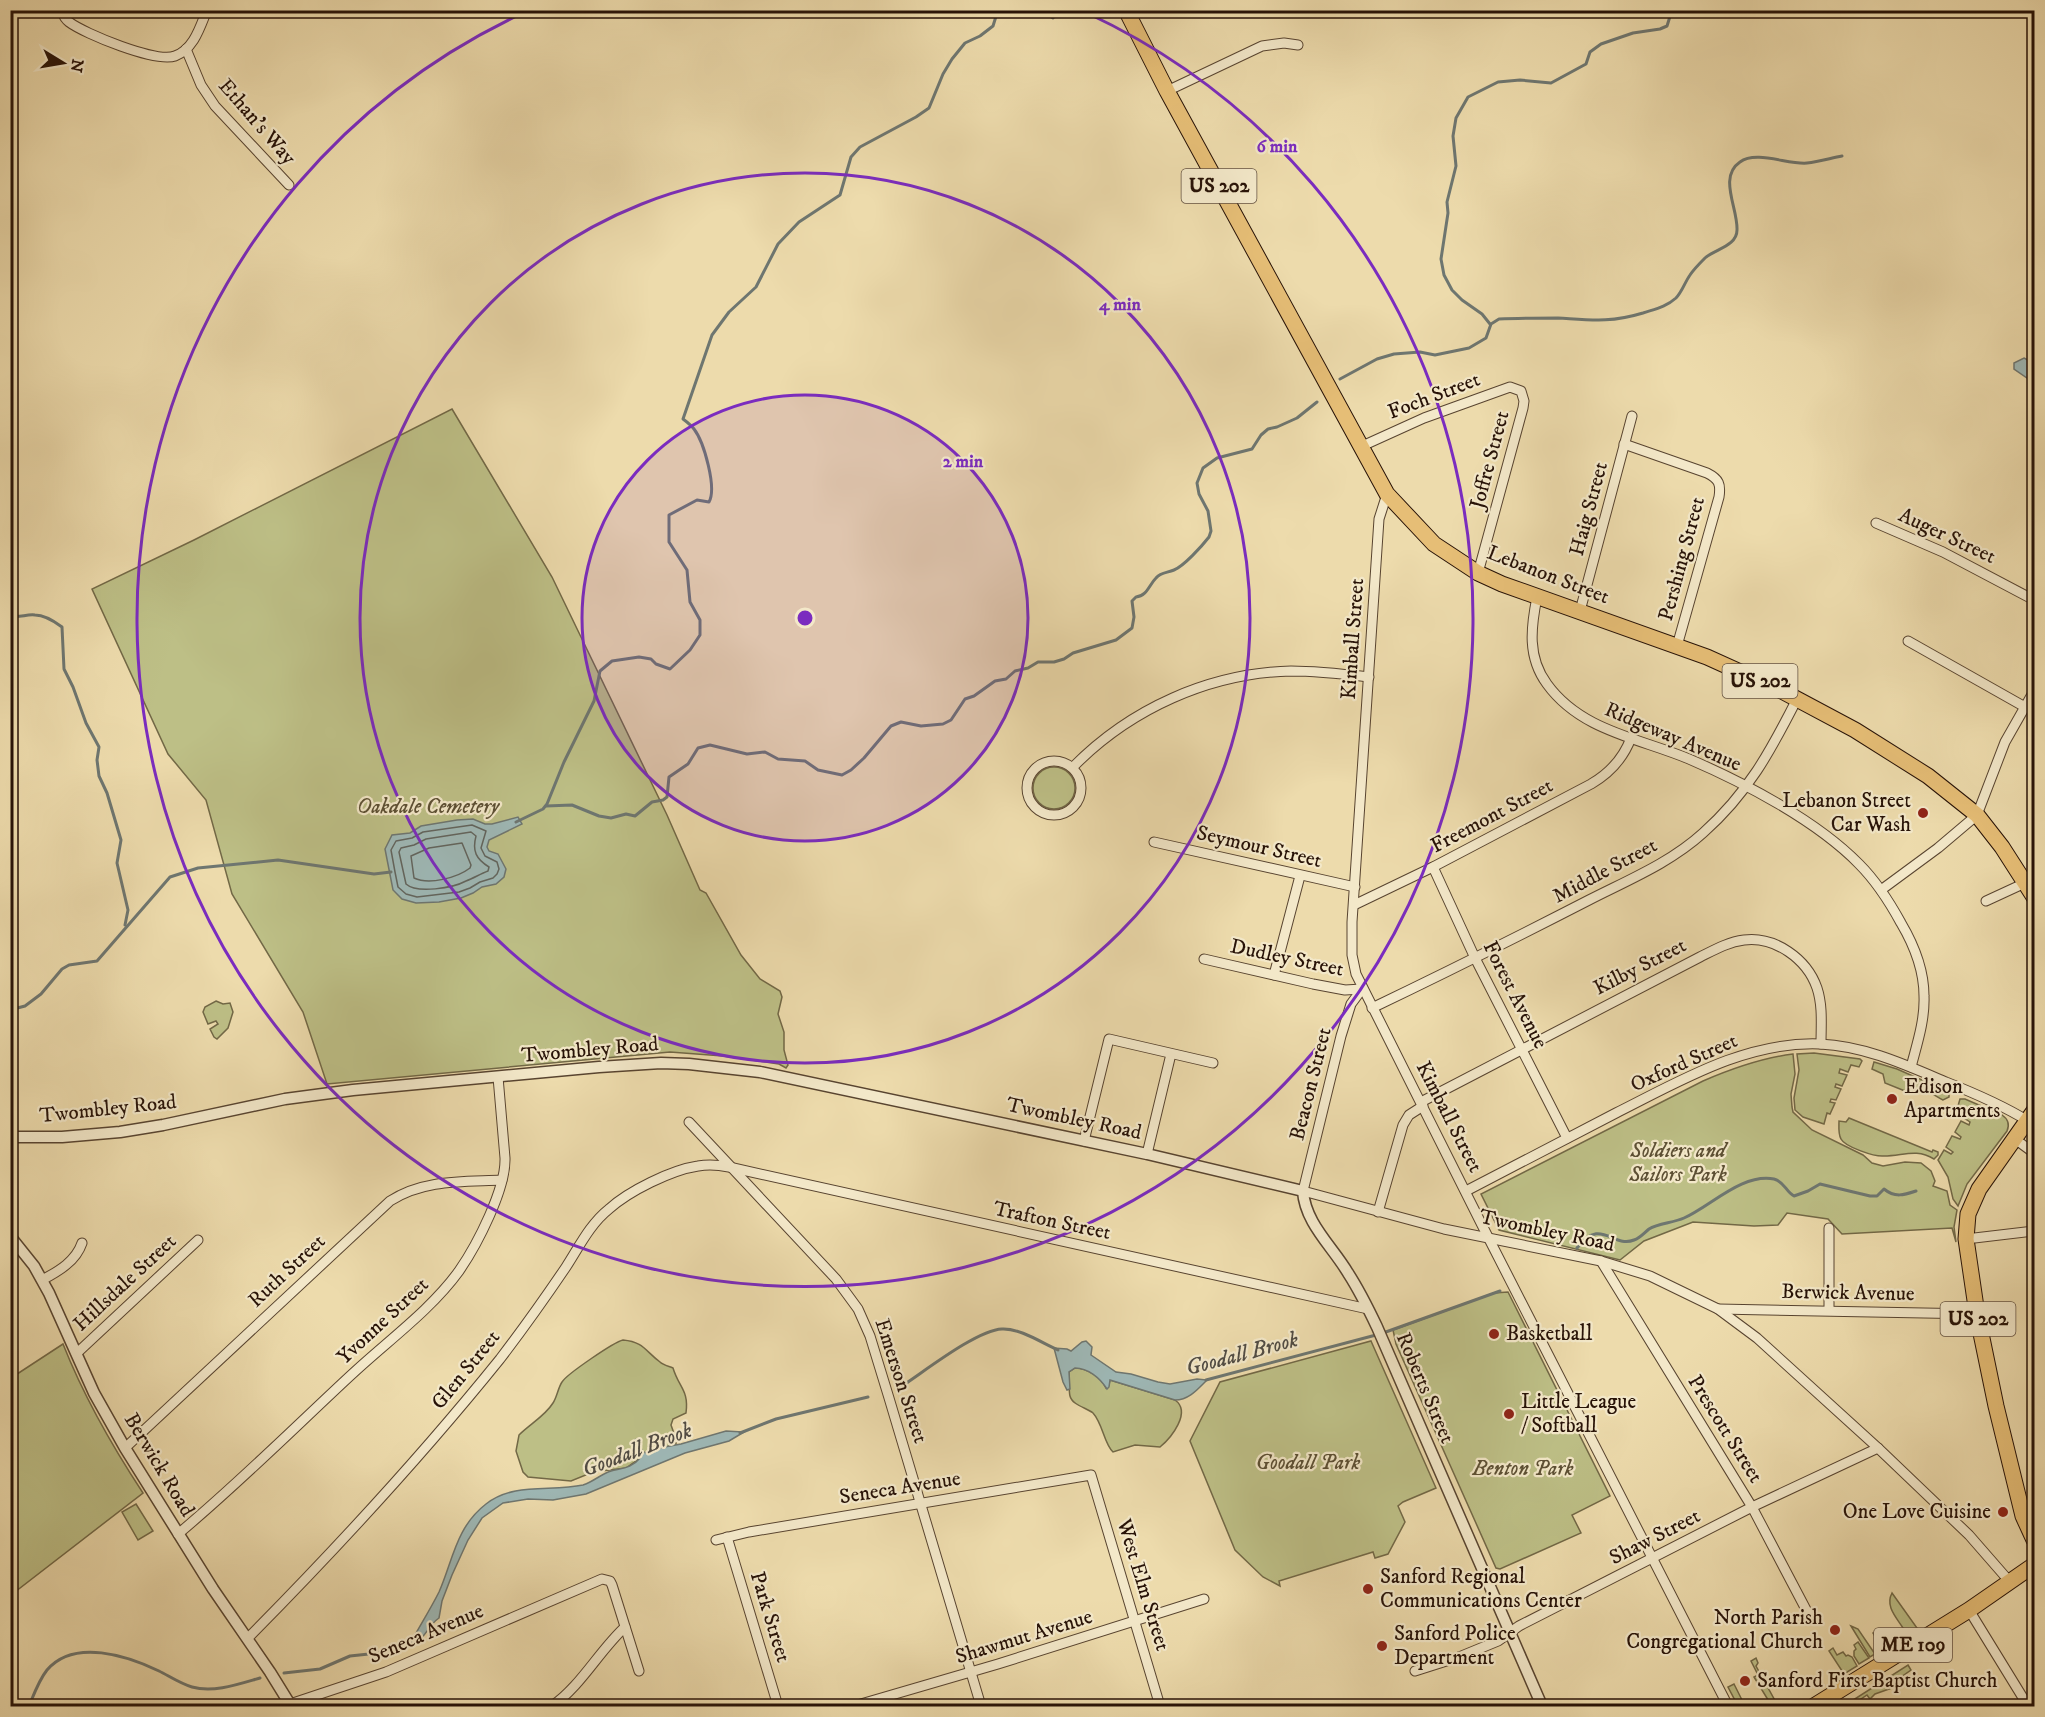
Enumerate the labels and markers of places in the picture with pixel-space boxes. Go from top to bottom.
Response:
centre of rings [795,608,815,628]
place label: Lebanon Street Car Wash [1782,788,1911,838]
marker: Lebanon Street Car Wash [1916,806,1930,820]
place label: Edison Apartments [1904,1074,2000,1124]
marker: Edison Apartments [1885,1092,1899,1106]
place label: Basketball [1506,1321,1593,1347]
marker: Basketball [1487,1327,1501,1341]
place label: Little League / Softball [1521,1389,1636,1439]
marker: Little League / Softball [1502,1407,1516,1421]
place label: One Love Cuisine [1843,1499,1991,1525]
marker: One Love Cuisine [1996,1505,2010,1519]
place label: Sanford Regional Communications Center [1380,1564,1582,1614]
marker: Sanford Regional Communications Center [1361,1582,1375,1596]
place label: North Parish Congregational Church [1626,1605,1823,1655]
place label: Sanford Police Department [1394,1621,1516,1671]
marker: North Parish Congregational Church [1828,1623,1842,1637]
marker: Sanford Police Department [1375,1639,1389,1653]
place label: Sanford First Baptist Church [1757,1668,1998,1694]
marker: Sanford First Baptist Church [1738,1674,1752,1688]

